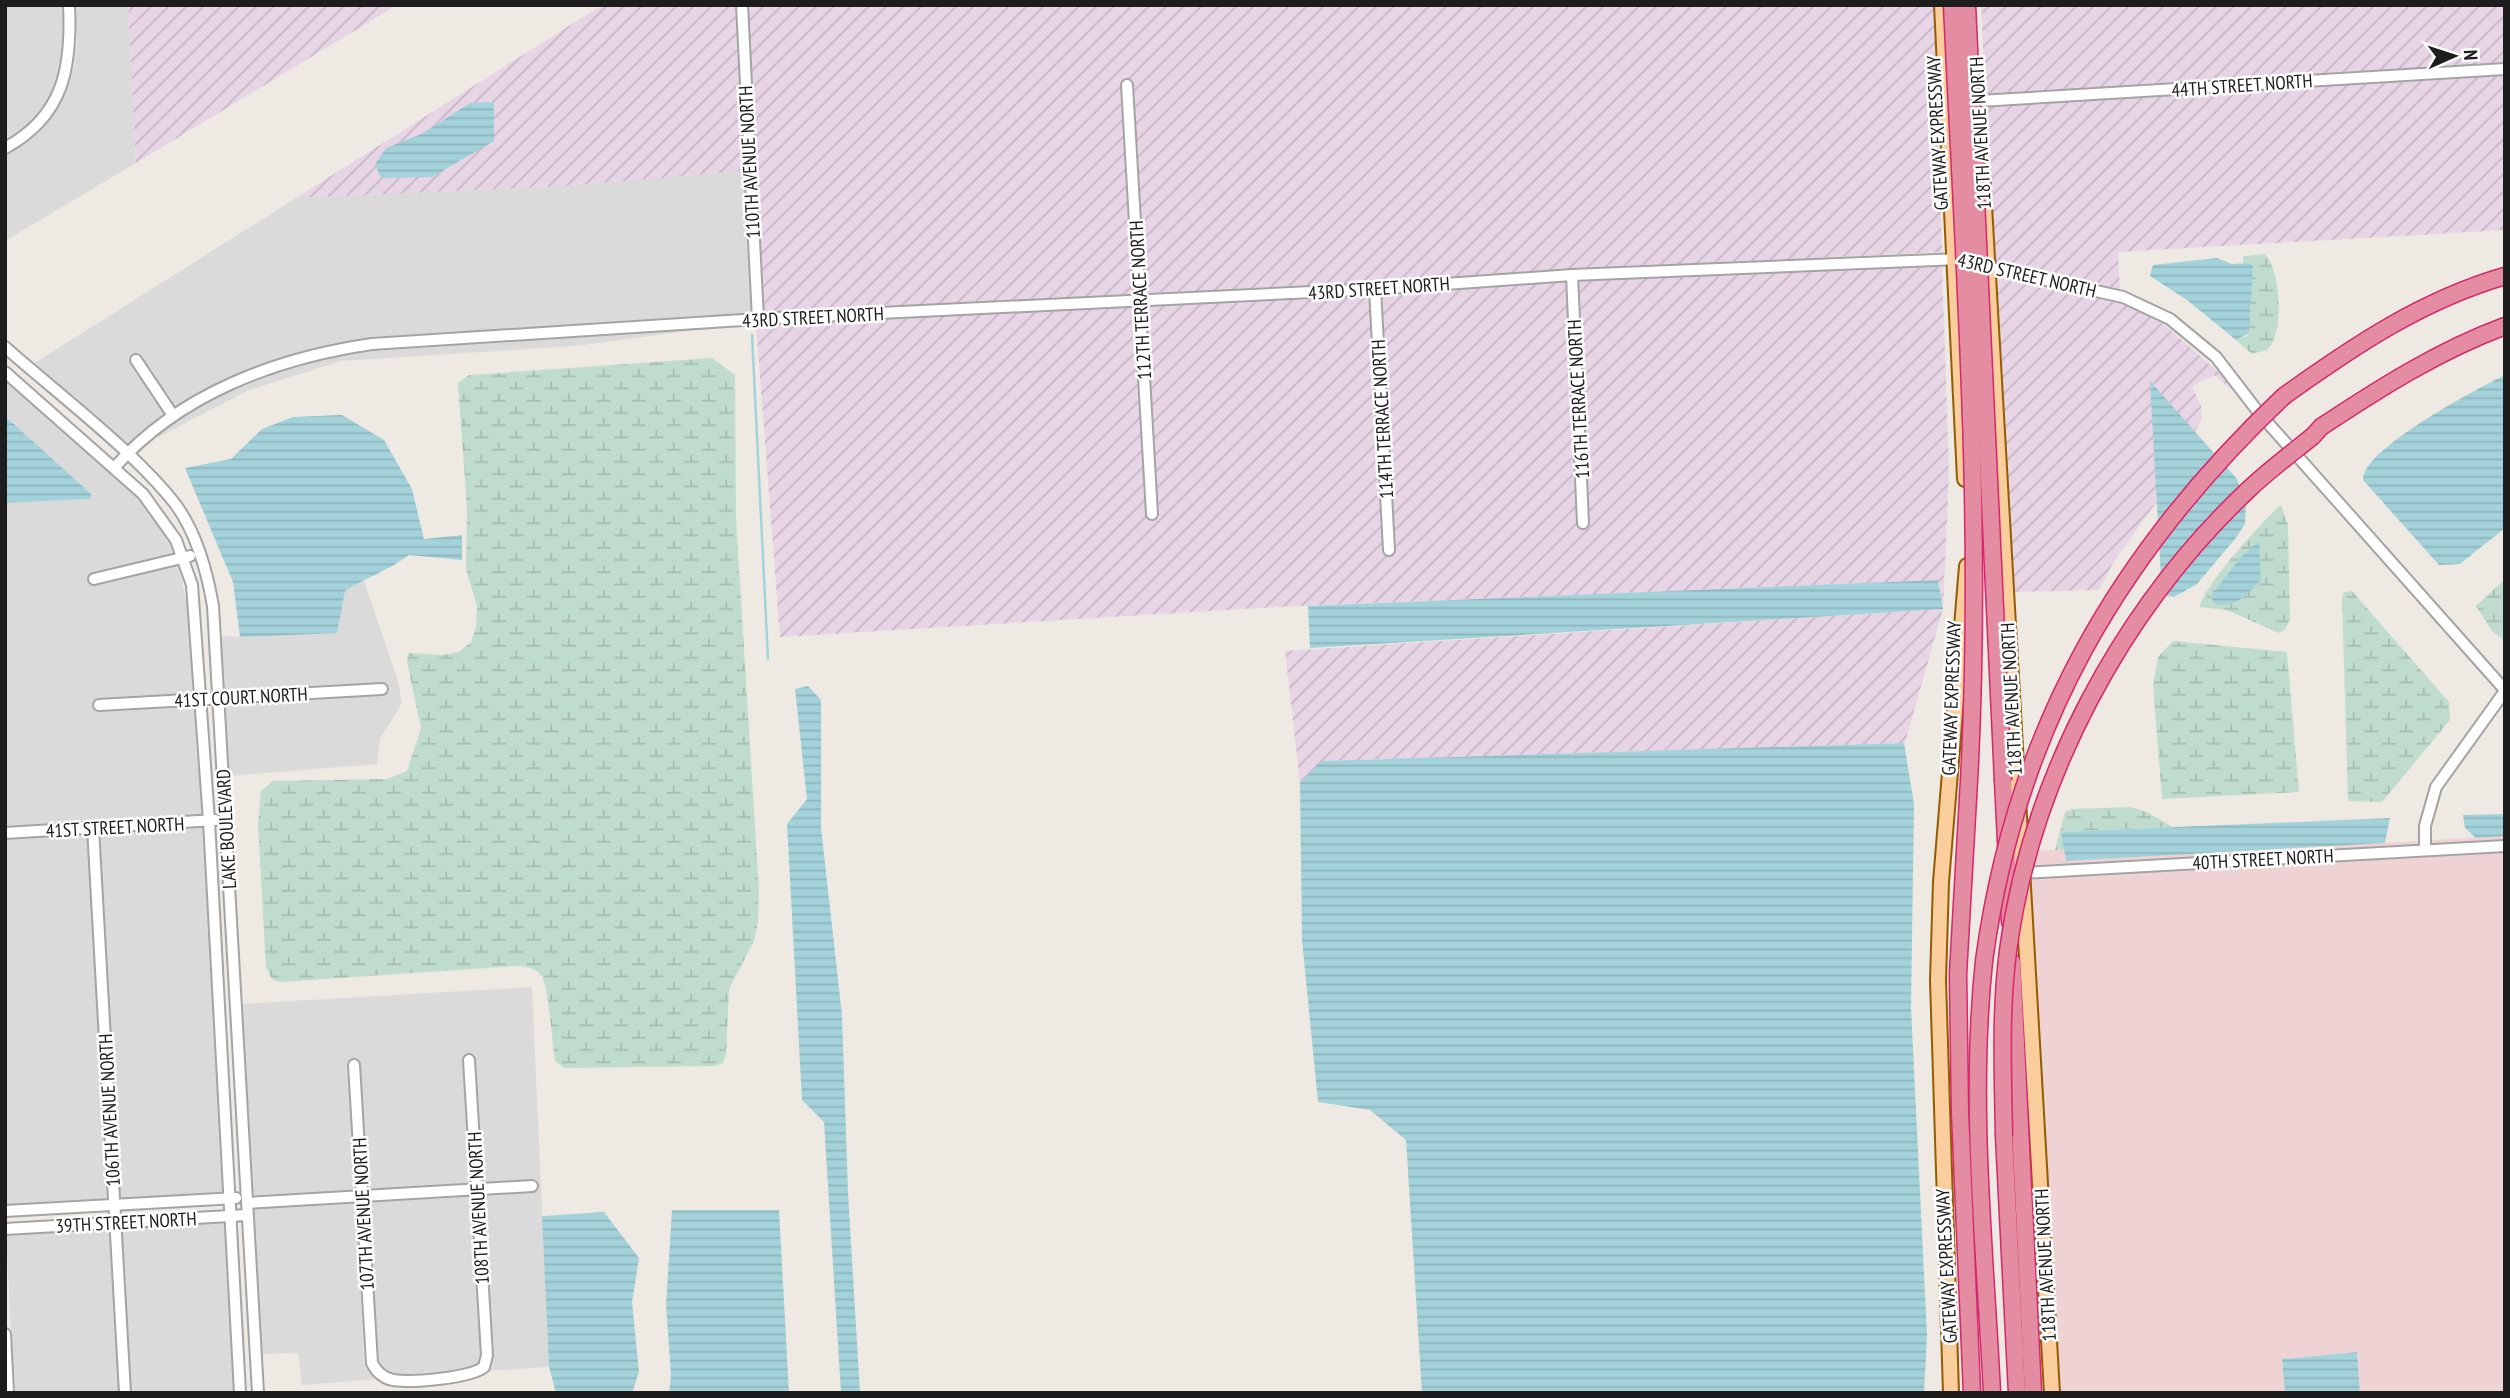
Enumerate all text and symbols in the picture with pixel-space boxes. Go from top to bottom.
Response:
north arrow [2419,21,2489,91]
text: N [2459,49,2483,61]
street label: GATEWAY EXPRESSWAY [1921,55,1953,211]
street label: 118TH AVENUE NORTH [1964,56,1996,210]
street label: 44TH STREET NORTH [2171,68,2313,102]
street label: 110TH AVENUE NORTH [733,85,765,239]
street label: 112TH TERRACE NORTH [1124,220,1156,380]
street label: 43RD STREET NORTH [1955,247,2099,303]
street label: 43RD STREET NORTH [1307,271,1451,305]
street label: 43RD STREET NORTH [742,301,884,333]
street label: 116TH TERRACE NORTH [1562,319,1594,479]
street label: 114TH TERRACE NORTH [1366,339,1398,499]
street label: GATEWAY EXPRESSWAY [1936,620,1966,776]
street label: 118TH AVENUE NORTH [1995,622,2027,776]
street label: 41ST COURT NORTH [174,682,308,712]
street label: LAKE BOULEVARD [211,768,241,890]
street label: 41ST STREET NORTH [45,811,185,843]
street label: 40TH STREET NORTH [2192,843,2334,875]
street label: 106TH AVENUE NORTH [93,1033,125,1187]
street label: 108TH AVENUE NORTH [462,1131,494,1285]
street label: 107TH AVENUE NORTH [347,1137,379,1291]
street label: GATEWAY EXPRESSWAY [1930,1188,1962,1344]
street label: 118TH AVENUE NORTH [2029,1188,2061,1342]
street label: 39TH STREET NORTH [55,1206,197,1238]

